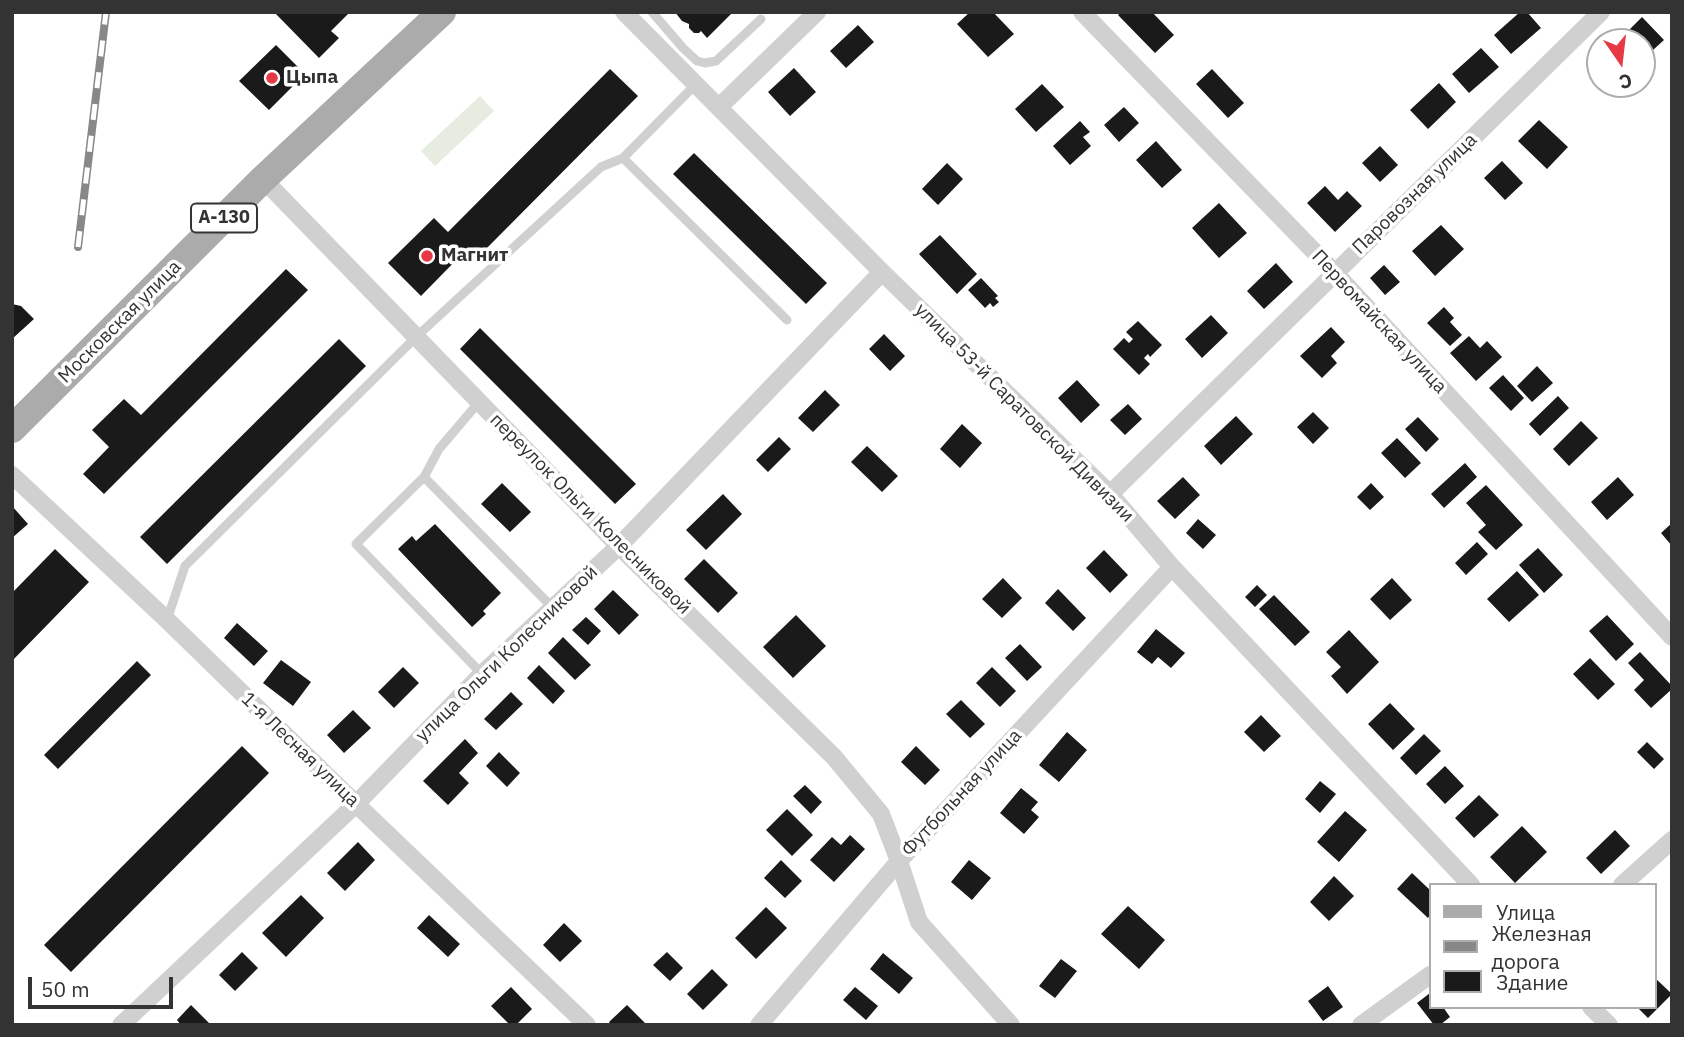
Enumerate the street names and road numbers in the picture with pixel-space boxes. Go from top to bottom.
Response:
street label: Паровозная улица [1348,129,1482,259]
road number: А-130 [191,204,257,232]
street label: Первомайская улица [1307,246,1451,398]
street label: Московская улица [54,256,186,388]
street label: улица 53-й Саратовской Дивизии [910,299,1138,527]
street label: переулок Ольги Колесниковой [485,409,695,619]
street label: улица Ольги Колесниковой [411,561,603,747]
street label: 1-я Лесная улица [236,688,364,812]
street label: Футбольная улица [897,725,1027,861]

